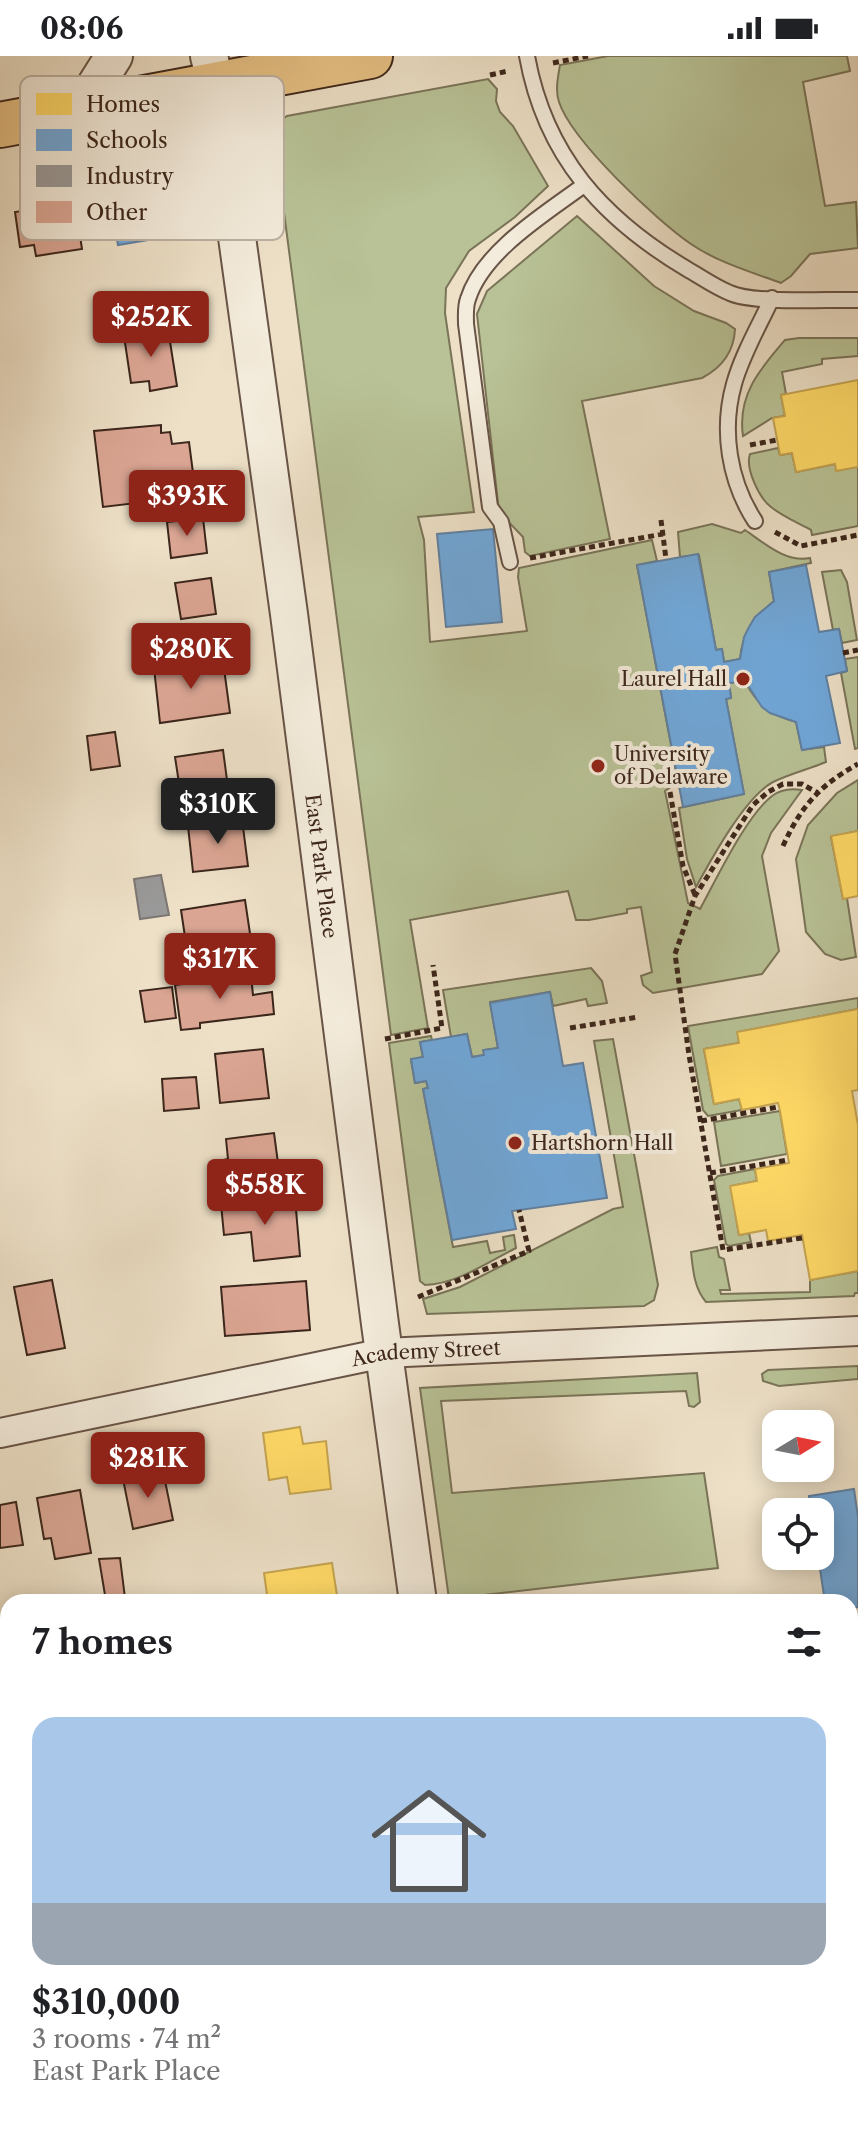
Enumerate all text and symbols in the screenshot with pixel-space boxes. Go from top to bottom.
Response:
text: 08:06 [40,10,124,47]
legend [20,76,284,240]
text: Homes [86,91,160,118]
text: Schools [86,127,168,154]
text: Industry [86,163,174,190]
text: Other [86,199,147,226]
pin: $252K [95,291,207,359]
text: $252K [111,301,191,333]
pin: $393K [131,470,243,538]
text: $393K [147,480,227,512]
pin: $280K [135,623,247,691]
text: $280K [149,633,233,665]
place label: Laurel Hall [621,667,727,691]
marker: Laurel Hall [734,670,752,688]
place label: University of Delaware [614,742,728,789]
marker: University of Delaware [589,757,607,775]
pin: $310K [162,778,274,846]
text: $310K [179,788,257,820]
street label: East Park Place [300,793,342,940]
pin: $317K [164,933,276,1001]
text: $317K [182,943,258,975]
place label: Hartshorn Hall [531,1131,673,1155]
marker: Hartshorn Hall [506,1134,524,1152]
pin: $558K [209,1159,321,1227]
text: $558K [225,1169,305,1201]
street label: Academy Street [348,1336,501,1372]
north arrow [762,1410,834,1482]
map controls [762,1410,834,1570]
pin: $281K [92,1432,204,1500]
text: $281K [109,1442,187,1474]
button: locate [762,1498,834,1570]
icon: filters [782,1620,826,1664]
text: 7 homes [32,1621,173,1663]
icon: home [357,1769,501,1913]
text: $310,000 [32,1981,180,2023]
text: 3 rooms · 74 m² [32,2023,221,2055]
text: East Park Place [32,2055,221,2087]

